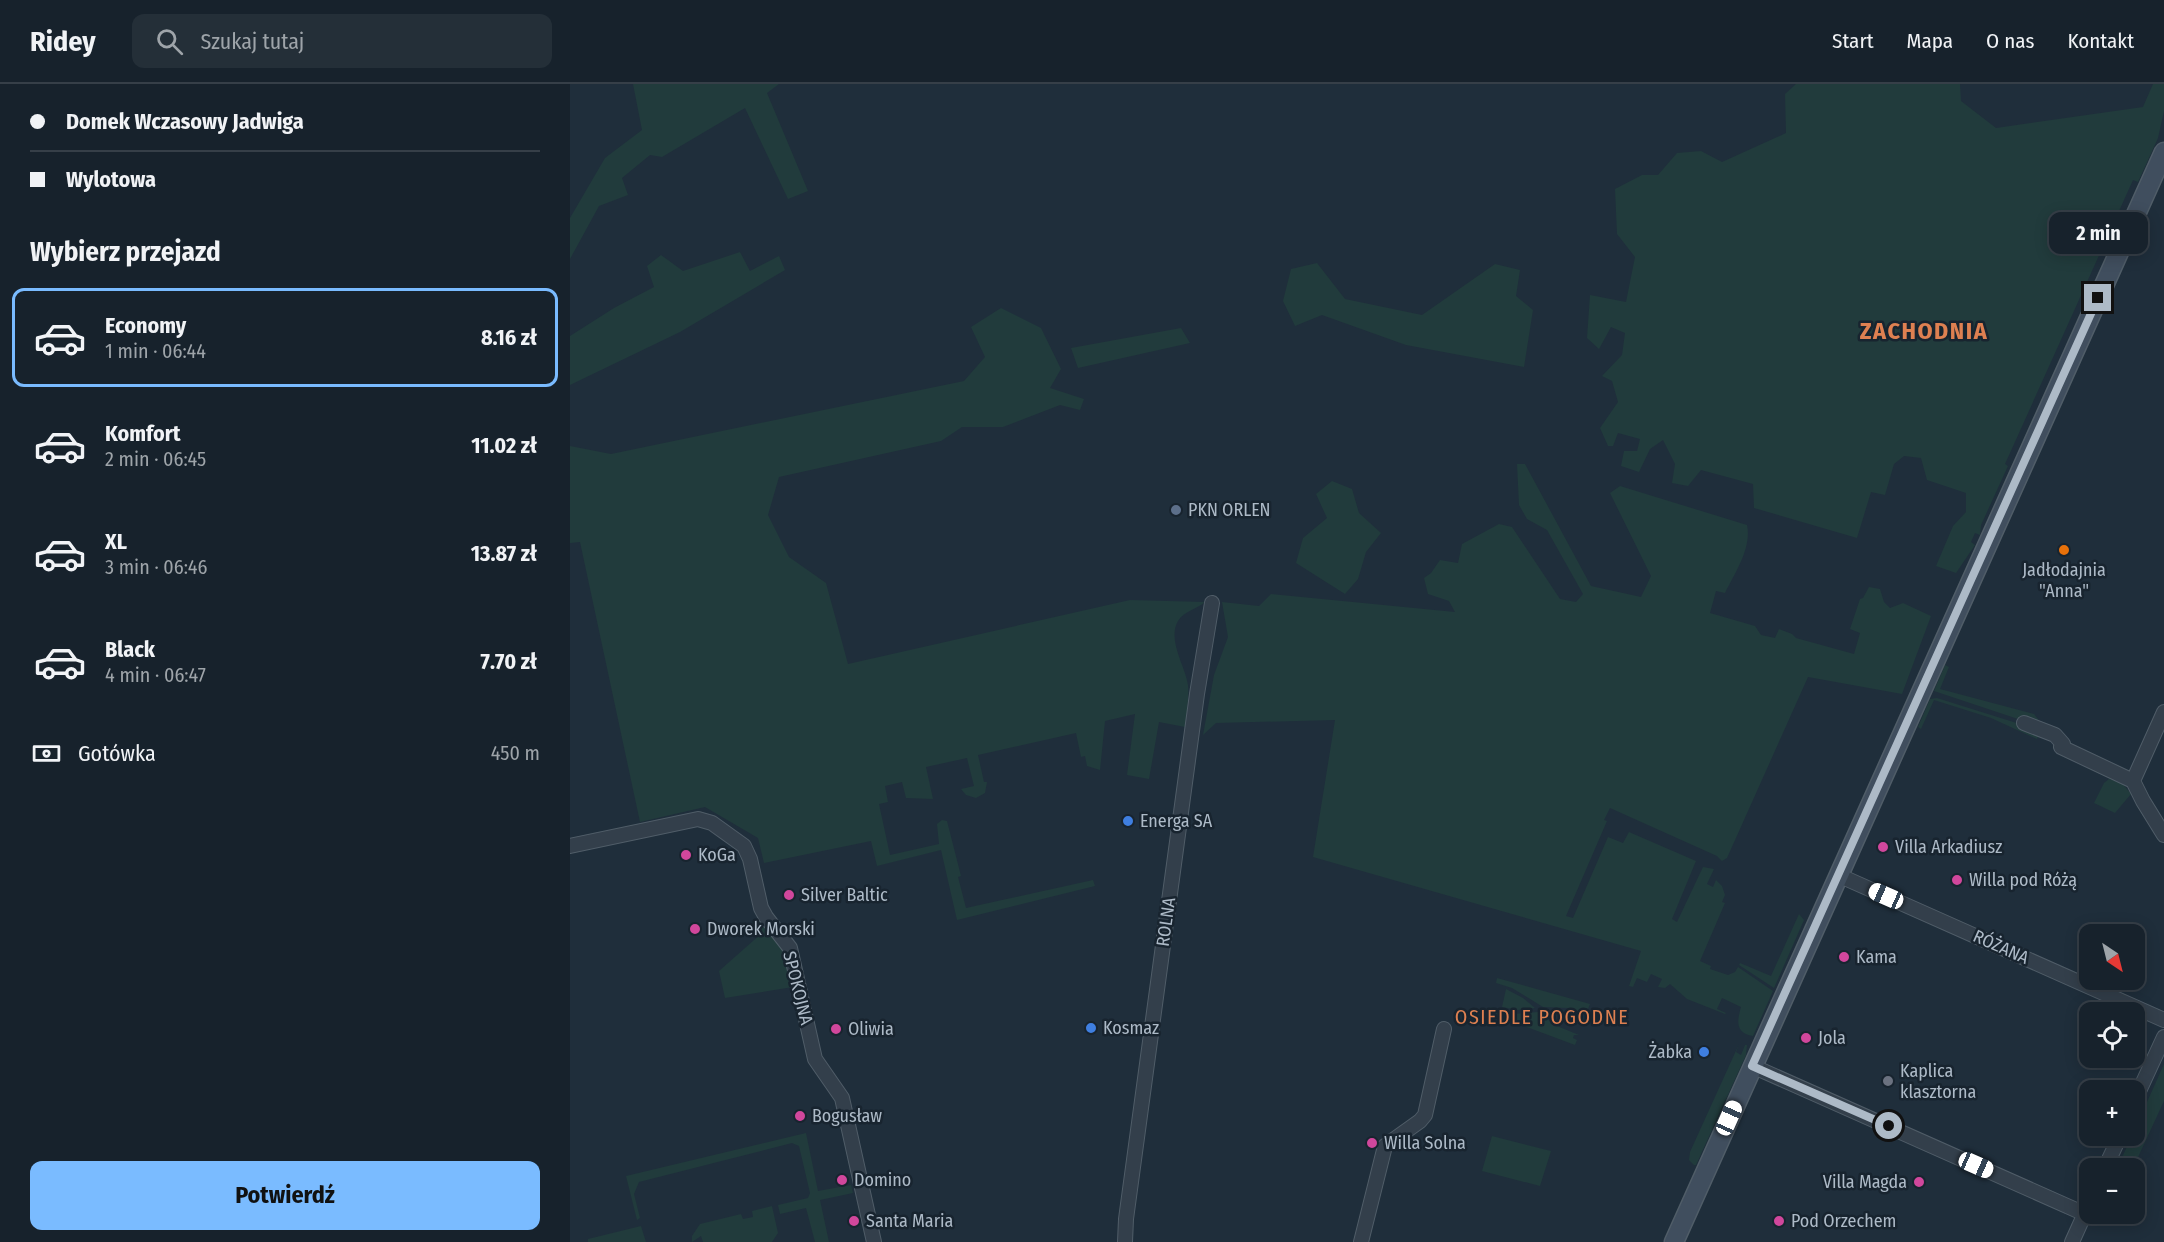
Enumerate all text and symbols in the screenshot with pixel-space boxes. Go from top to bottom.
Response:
search box [132,14,552,68]
text: Ridey [30,25,96,58]
icon: search [153,25,186,58]
text: Szukaj tutaj [201,28,304,55]
text: Start [1832,28,1874,54]
text: Mapa [1907,28,1953,54]
text: O nas [1986,28,2034,54]
text: Kontakt [2067,28,2134,54]
text: Domek Wczasowy Jadwiga [66,108,304,135]
text: Wylotowa [66,166,156,193]
callout: 2 min [2048,211,2147,253]
text: 2 min [2076,221,2121,245]
text: Wybierz przejazd [30,236,221,268]
route end [2084,284,2111,311]
icon: car [33,311,87,365]
text: Economy [105,312,186,339]
district label: ZACHODNIA [1860,317,1988,345]
text: 8.16 zł [481,324,537,351]
text: 1 min · 06:44 [105,339,206,363]
icon: car [33,419,87,473]
text: Komfort [105,420,180,447]
text: 11.02 zł [471,432,537,459]
text: 2 min · 06:45 [105,447,206,471]
place label: PKN ORLEN [1188,499,1271,521]
marker: PKN ORLEN [1169,503,1183,517]
icon: car [33,527,87,581]
text: XL [105,528,127,555]
text: 13.87 zł [471,540,537,567]
marker: Jadłodajnia "Anna" [2057,543,2071,557]
text: 3 min · 06:46 [105,555,207,579]
place label: Jadłodajnia "Anna" [2022,559,2106,602]
icon: car [33,635,87,689]
text: Black [105,636,155,663]
text: 7.70 zł [481,648,537,675]
text: 4 min · 06:47 [105,663,206,687]
icon: cash [30,737,63,770]
text: Gotówka [78,740,156,767]
text: 450 m [491,741,540,765]
place label: Energa SA [1140,810,1213,832]
marker: Energa SA [1121,814,1135,828]
place label: Villa Arkadiusz [1895,836,2002,858]
marker: Villa Arkadiusz [1876,840,1890,854]
place label: KoGa [698,844,736,866]
marker: KoGa [679,848,693,862]
place label: Willa pod Różą [1969,869,2077,891]
marker: Willa pod Różą [1950,873,1964,887]
car [1866,880,1906,912]
place label: Silver Baltic [801,884,888,906]
marker: Silver Baltic [782,888,796,902]
street label: ROLNA [1152,896,1180,948]
place label: Dworek Morski [707,918,815,940]
marker: Dworek Morski [688,922,702,936]
street label: RÓŻANA [1970,924,2033,969]
north arrow [2079,924,2145,990]
map controls [2079,924,2145,1224]
place label: Kama [1856,946,1897,968]
street label: SPOKOJNA [778,949,818,1028]
marker: Kama [1837,950,1851,964]
button: locate [2079,1002,2145,1068]
district label: OSIEDLE POGODNE [1455,1005,1629,1029]
place label: Kosmaz [1103,1017,1159,1039]
place label: Oliwia [848,1018,894,1040]
marker: Kosmaz [1084,1021,1098,1035]
marker: Oliwia [829,1022,843,1036]
place label: Jola [1818,1027,1846,1049]
marker: Jola [1799,1031,1813,1045]
place label: Żabka [1648,1041,1692,1063]
marker: Żabka [1697,1045,1711,1059]
place label: Kaplica klasztorna [1900,1060,1976,1103]
marker: Kaplica klasztorna [1881,1074,1895,1088]
button: + [2079,1080,2145,1146]
car [1713,1098,1745,1138]
place label: Bogusław [812,1105,882,1127]
marker: Bogusław [793,1109,807,1123]
route start [1875,1112,1902,1139]
place label: Willa Solna [1384,1132,1466,1154]
marker: Willa Solna [1365,1136,1379,1150]
car [1956,1149,1996,1181]
button: − [2079,1158,2145,1224]
button: Potwierdź [30,1161,540,1230]
place label: Domino [854,1169,911,1191]
place label: Villa Magda [1823,1171,1907,1193]
marker: Domino [835,1173,849,1187]
marker: Villa Magda [1912,1175,1926,1189]
place label: Santa Maria [866,1210,953,1232]
place label: Pod Orzechem [1791,1210,1896,1232]
marker: Santa Maria [847,1214,861,1228]
marker: Pod Orzechem [1772,1214,1786,1228]

